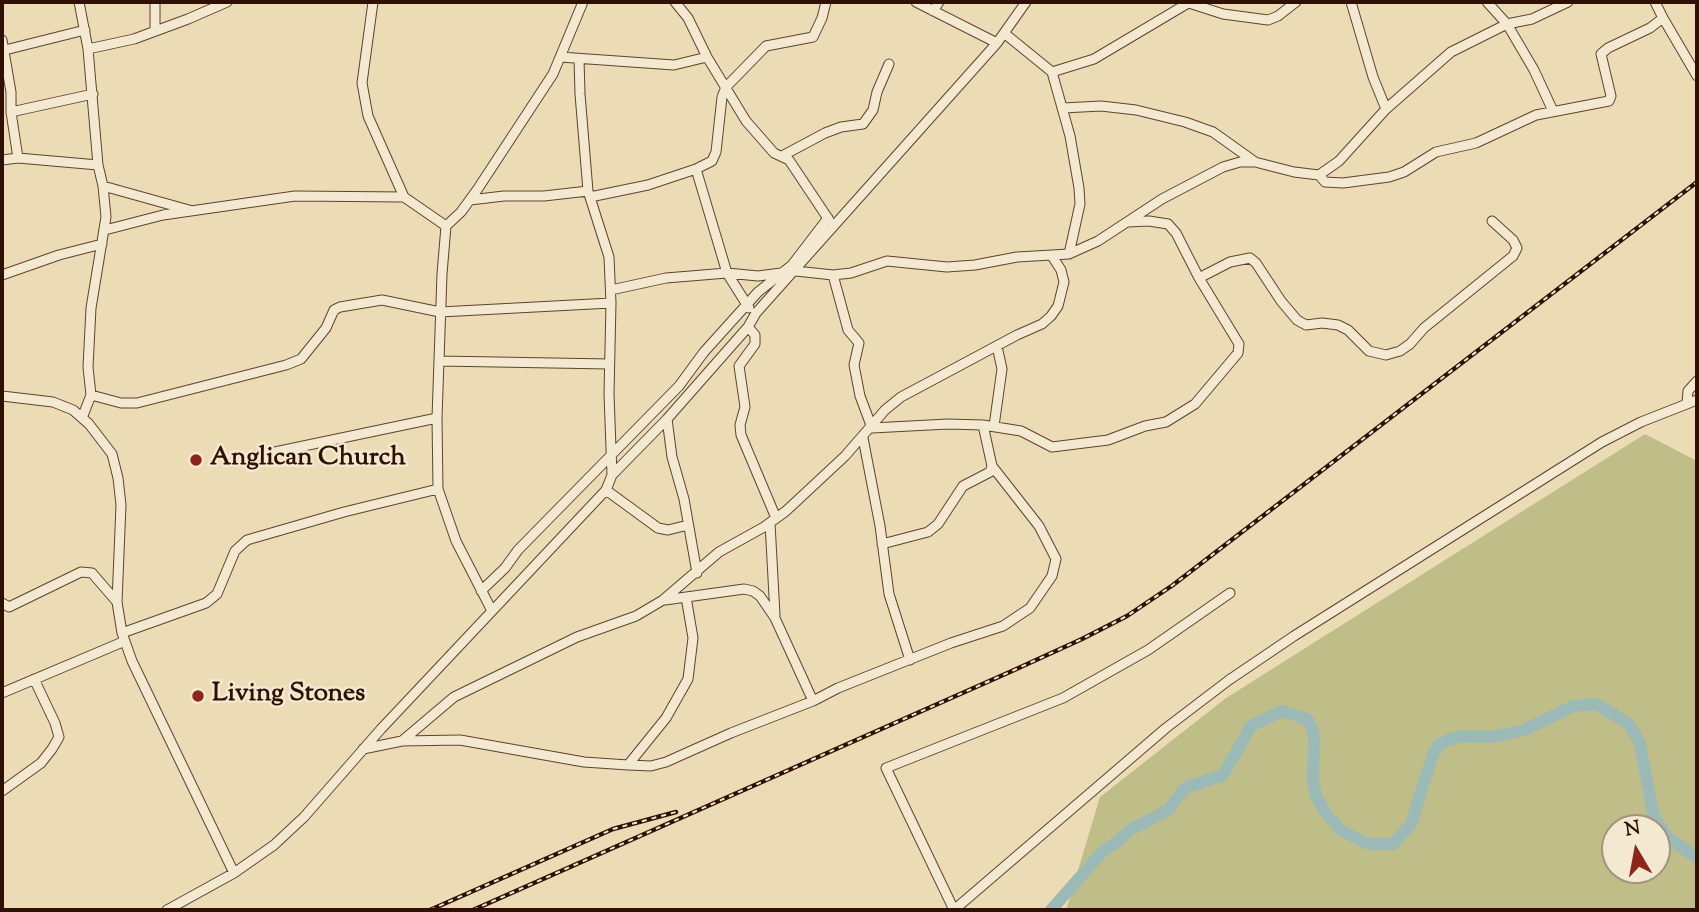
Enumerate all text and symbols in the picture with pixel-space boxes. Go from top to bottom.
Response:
place label: Anglican Church [210,444,406,476]
marker: Anglican Church [188,452,204,468]
place label: Living Stones [212,680,365,712]
marker: Living Stones [190,688,206,704]
north arrow [1601,814,1671,884]
text: N [1623,815,1642,844]

